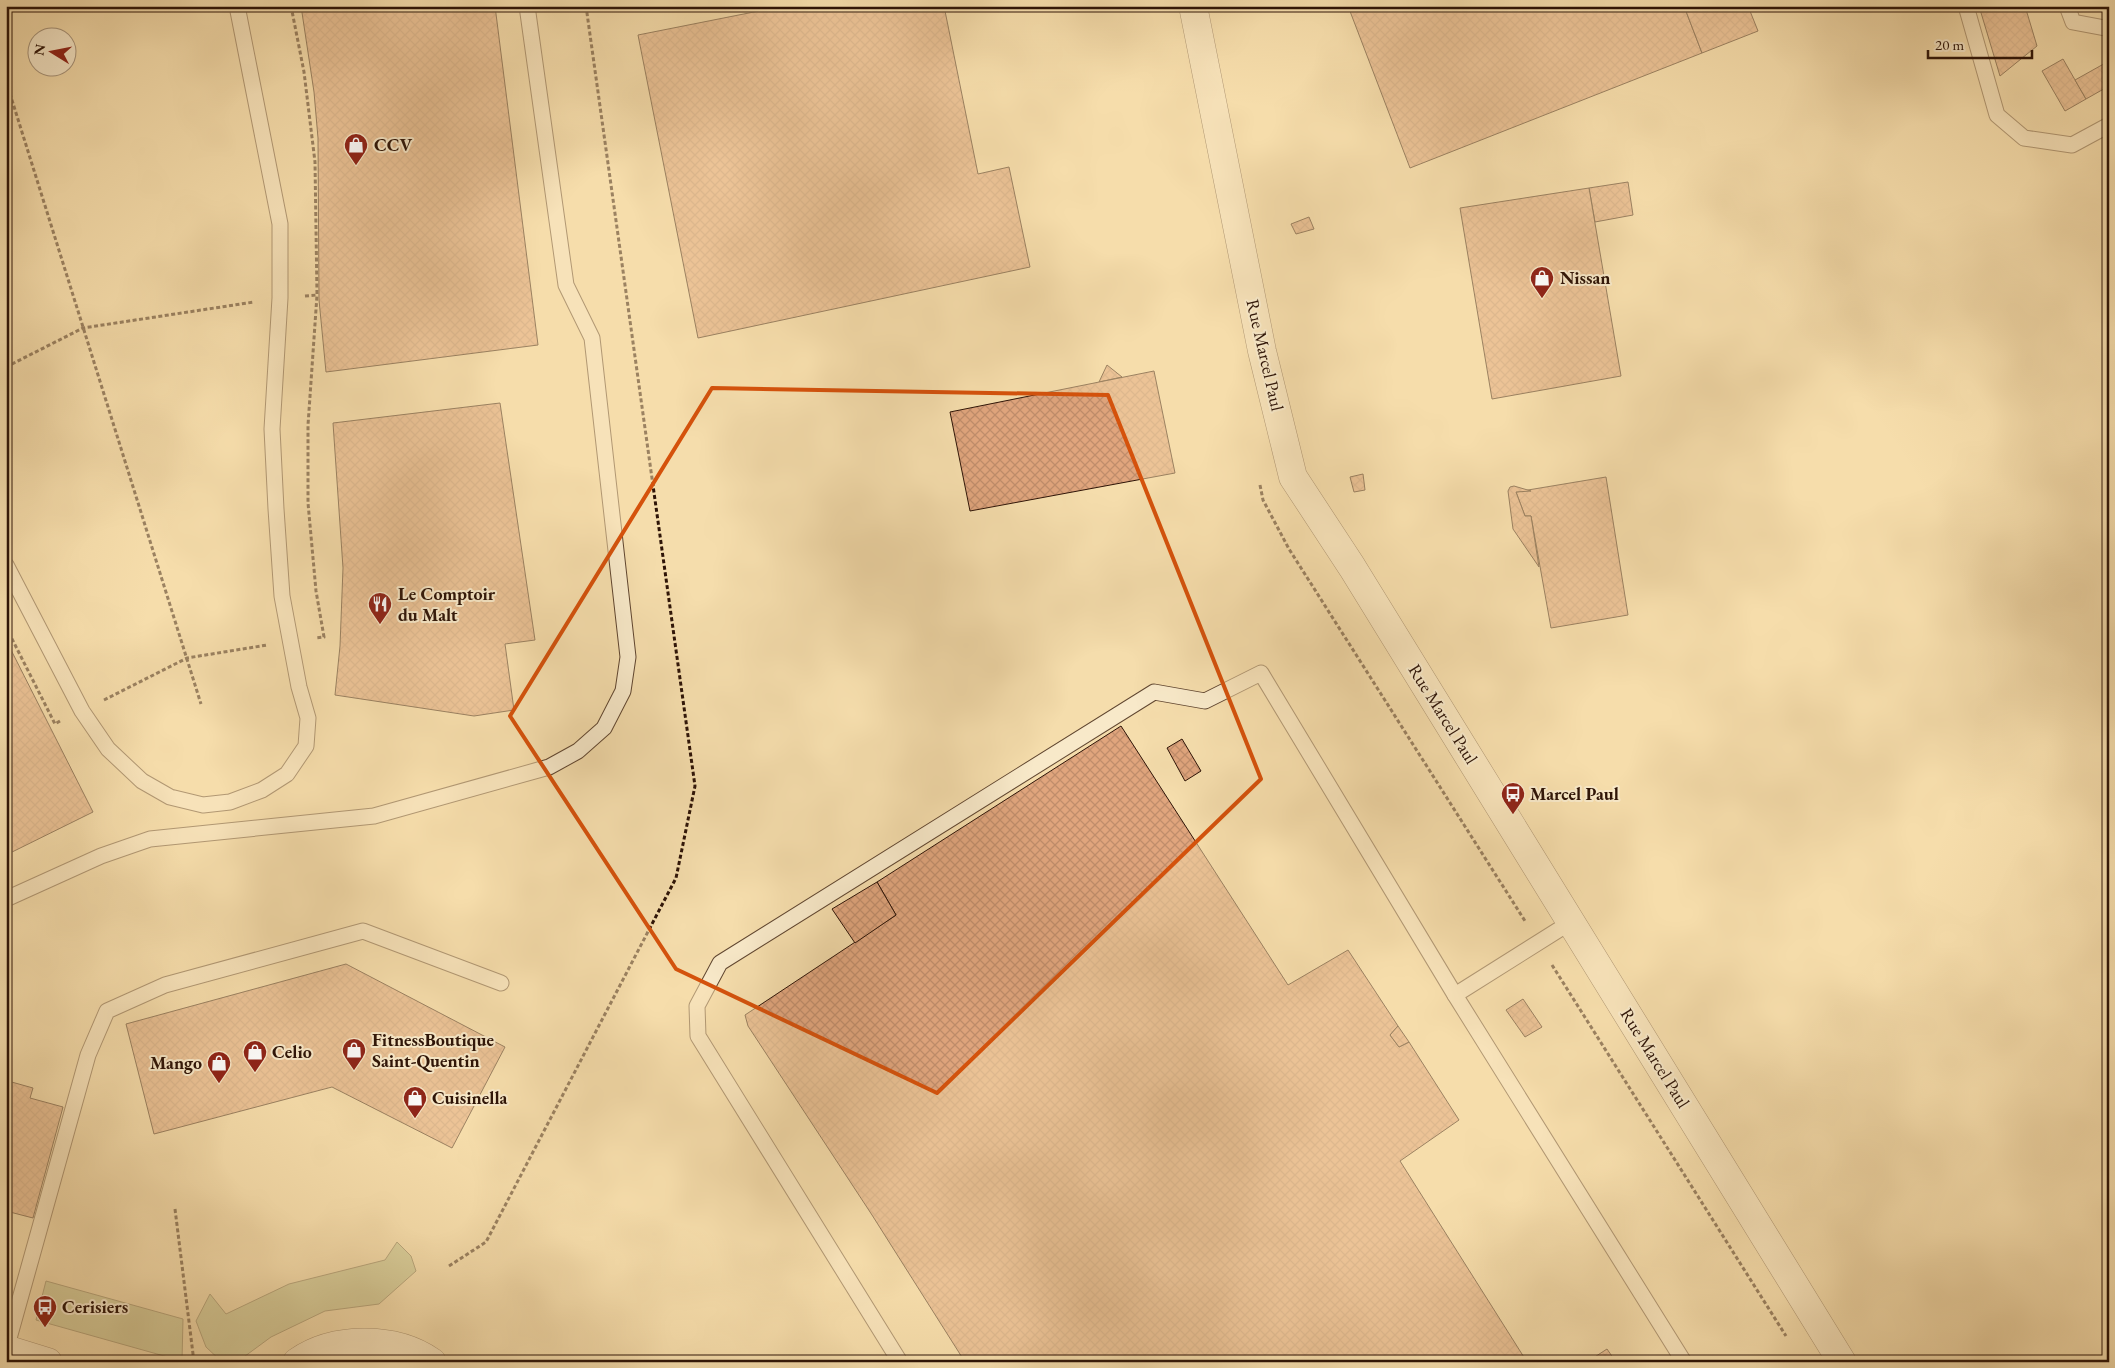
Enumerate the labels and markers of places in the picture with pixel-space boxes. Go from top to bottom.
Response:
shop icon: CCV [343,132,369,166]
place label: CCV [374,133,413,156]
shop icon: Nissan [1529,265,1555,299]
place label: Nissan [1560,266,1611,289]
place label: Le Comptoir du Malt [398,582,496,626]
restaurant icon: Le Comptoir du Malt [367,591,393,625]
bus stop icon: Marcel Paul [1500,781,1526,815]
place label: Marcel Paul [1530,782,1619,805]
place label: FitnessBoutique Saint-Quentin [372,1028,494,1072]
shop icon: FitnessBoutique Saint-Quentin [341,1037,367,1071]
shop icon: Celio [242,1039,268,1073]
place label: Celio [272,1040,312,1063]
shop icon: Mango [206,1050,232,1084]
place label: Mango [150,1051,202,1074]
shop icon: Cuisinella [402,1085,428,1119]
place label: Cuisinella [432,1086,508,1109]
bus stop icon: Cerisiers [32,1294,58,1328]
place label: Cerisiers [62,1295,128,1318]

